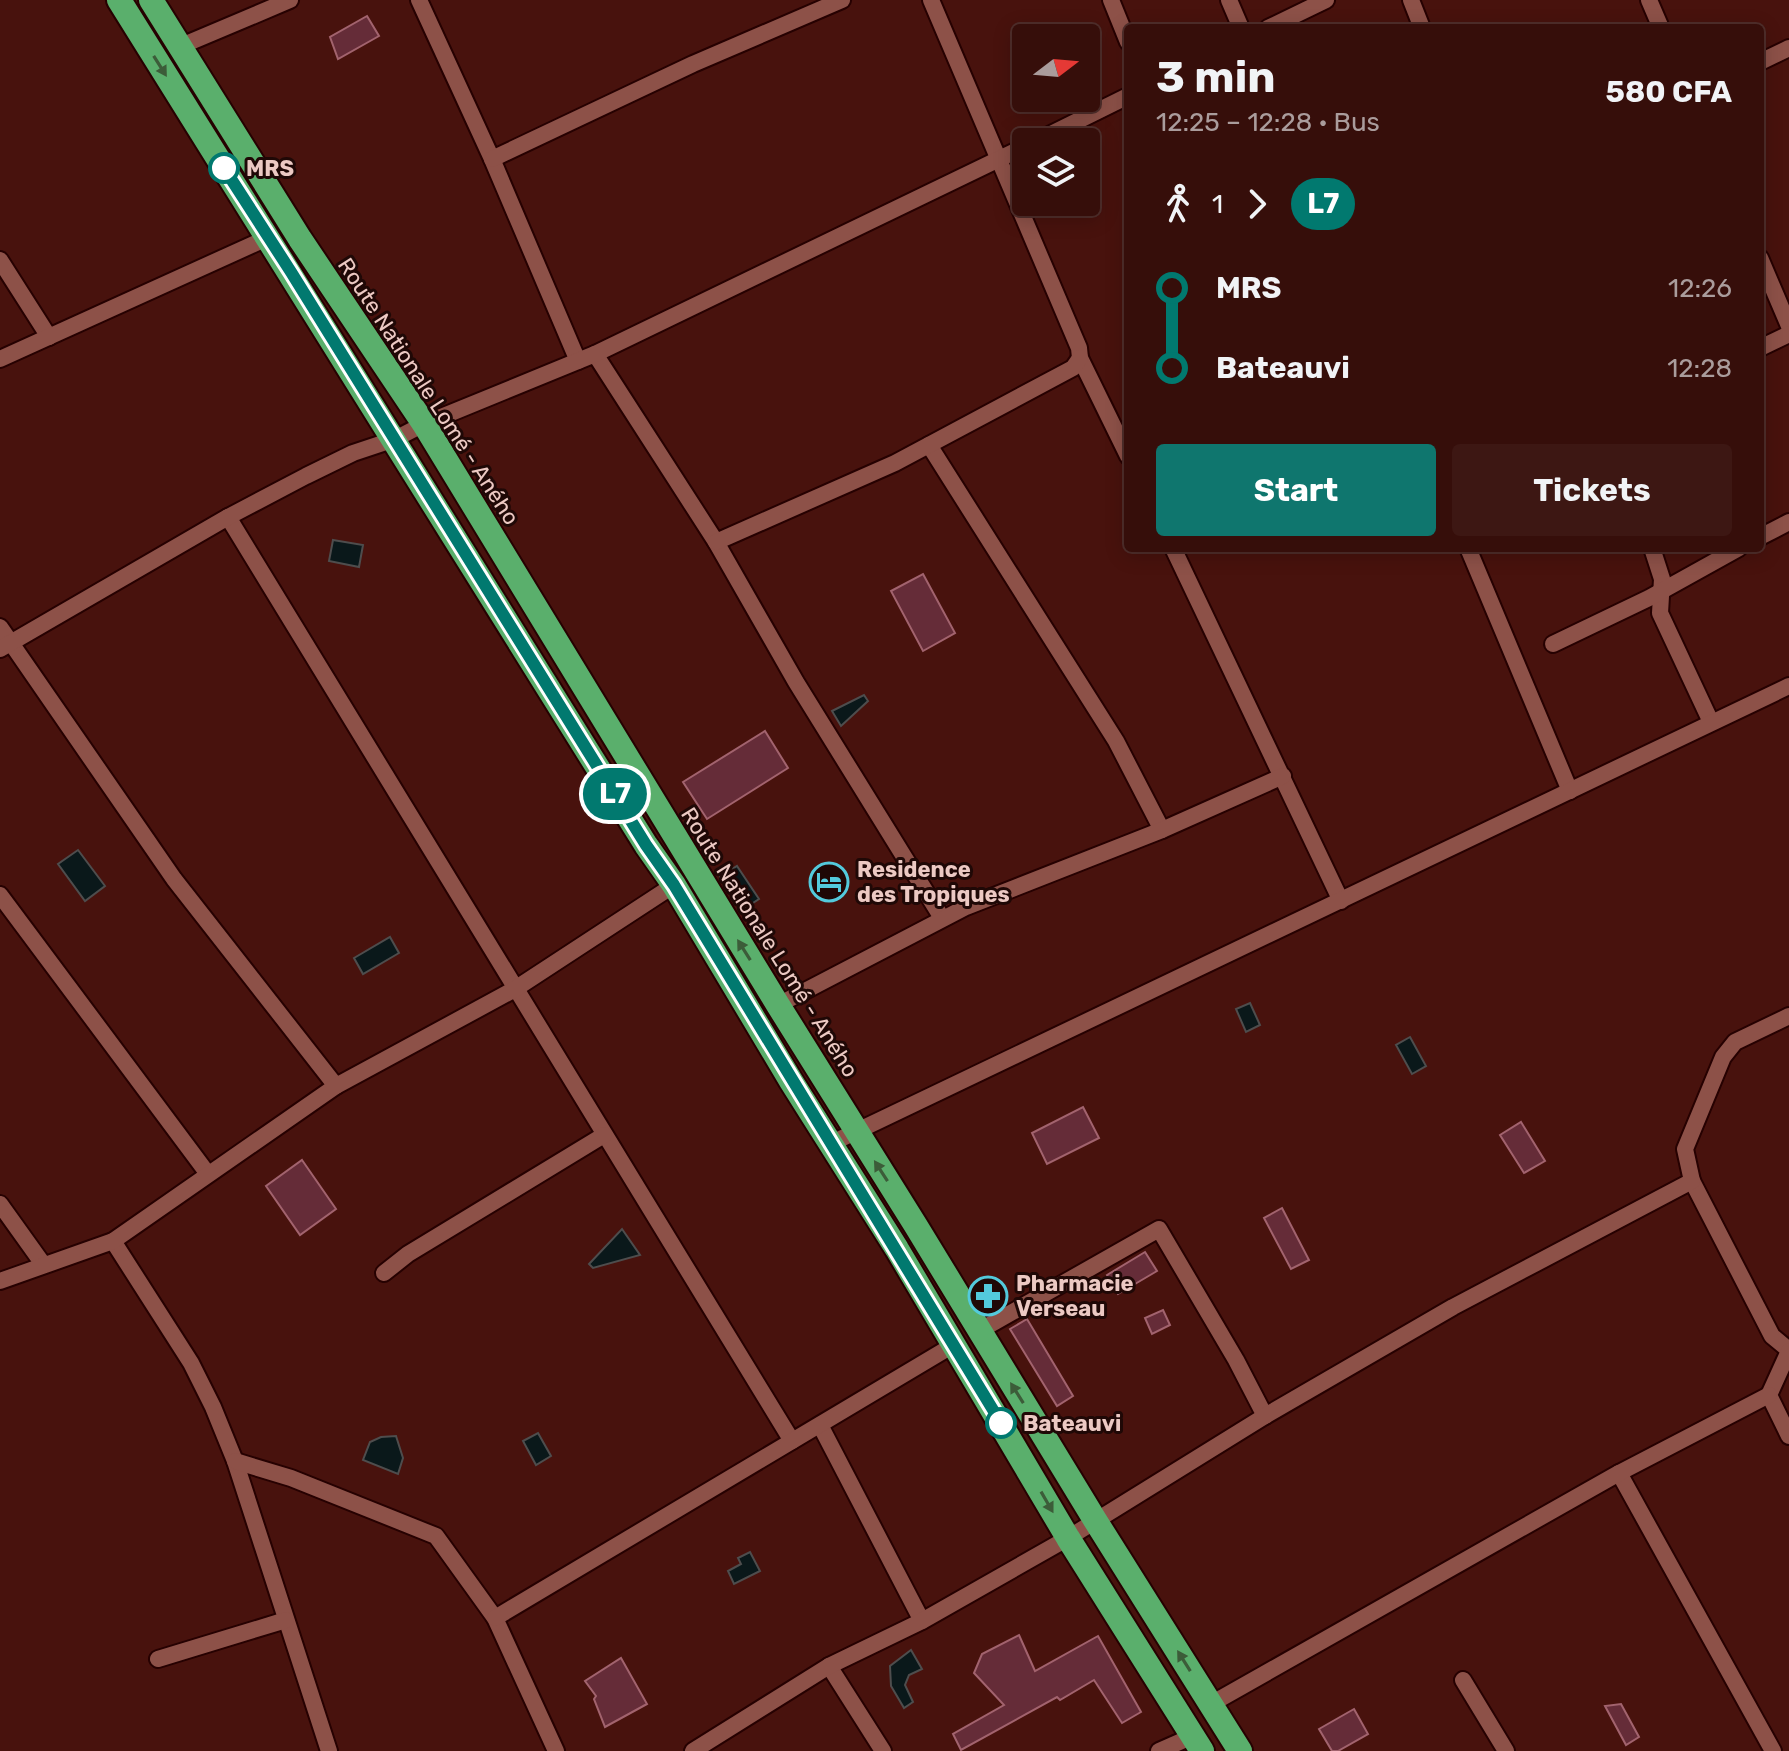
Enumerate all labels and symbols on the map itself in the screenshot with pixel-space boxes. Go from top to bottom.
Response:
north arrow [1012,24,1100,112]
one-way arrow [153,55,167,77]
marker: MRS [209,153,239,183]
place label: MRS [246,155,294,182]
street label: Route Nationale Lomé - Aného [332,253,525,530]
line badge: L7 [579,768,651,820]
street label: Route Nationale Lomé - Aného [675,802,864,1082]
place label: Residence des Tropiques [857,856,1010,908]
hotel icon: Residence des Tropiques [808,861,850,903]
one-way arrow [738,939,752,961]
one-way arrow [875,1160,889,1182]
place label: Pharmacie Verseau [1016,1270,1134,1322]
pharmacy icon: Pharmacie Verseau [967,1275,1009,1317]
one-way arrow [1010,1382,1024,1404]
marker: Bateauvi [986,1408,1016,1438]
place label: Bateauvi [1023,1410,1121,1437]
one-way arrow [1040,1491,1054,1513]
one-way arrow [1178,1650,1192,1672]

